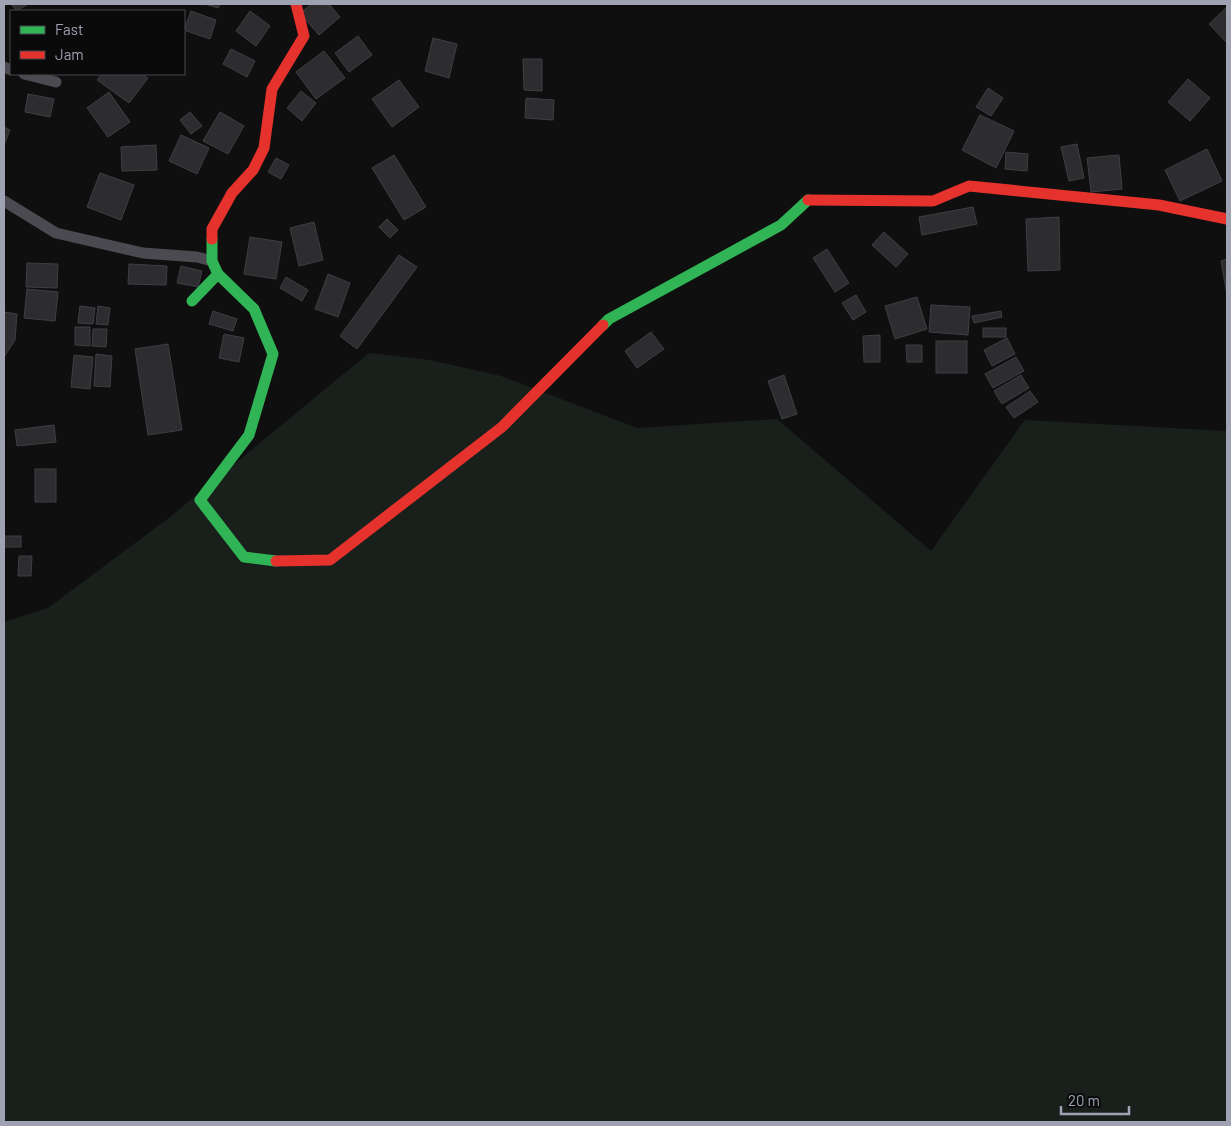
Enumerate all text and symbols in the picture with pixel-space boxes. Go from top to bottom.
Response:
legend [10,10,185,75]
text: Fast [55,20,83,38]
text: Jam [55,45,84,63]
scale bar [1061,1084,1128,1116]
text: 20 m [1068,1091,1100,1109]

